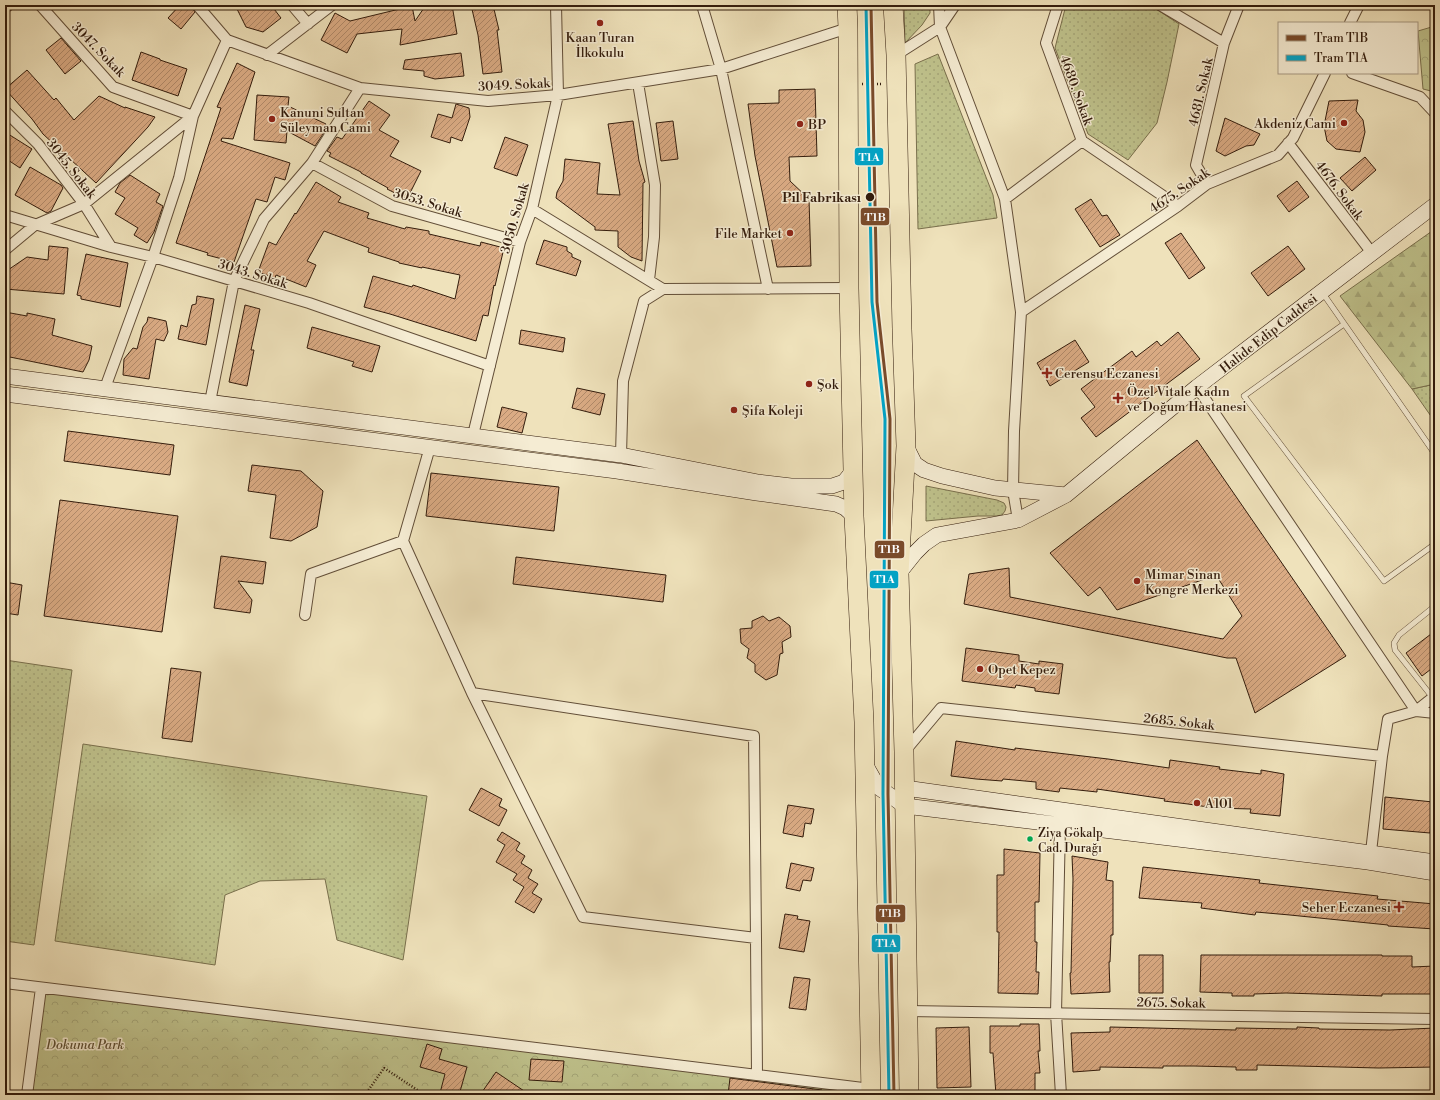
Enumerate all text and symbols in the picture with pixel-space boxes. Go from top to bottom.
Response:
marker: Kaan Turan İlkokulu [595,18,605,28]
street label: 3047. Sokak [68,19,129,81]
legend [1278,22,1418,74]
place label: Kaan Turan İlkokulu [566,30,635,61]
text: Tram T1B [1314,31,1368,46]
text: Tram T1A [1314,51,1369,66]
street label: 4680. Sokak [1056,53,1097,129]
street label: 4681. Sokak [1185,55,1217,128]
street label: 3049. Sokak [478,75,552,95]
place label: Kanuni Sultan Süleyman Cami [280,105,371,136]
marker: Kanuni Sultan Süleyman Cami [267,114,277,124]
place label: Akdeniz Cami [1253,116,1336,132]
place label: BP [807,117,826,133]
marker: Akdeniz Cami [1339,118,1349,128]
marker: BP [795,119,805,129]
street label: 3045. Sokak [43,135,100,203]
line badge: T1A [854,147,884,166]
text: T1A [858,151,881,165]
street label: 4676. Sokak [1312,158,1367,224]
street label: 4675. Sokak [1146,164,1214,217]
street label: 3050. Sokak [497,180,533,255]
street label: 3053. Sokak [391,185,465,221]
place label: Pil Fabrikası [782,190,861,206]
marker: Pil Fabrikası [864,191,876,203]
line badge: T1B [860,207,890,226]
text: T1B [864,211,886,225]
place label: File Market [715,226,782,242]
marker: File Market [785,228,795,238]
street label: 3043. Sokak [216,256,290,292]
street label: Halide Edip Caddesi [1217,291,1321,377]
place label: Cerensu Eczanesi [1055,366,1159,382]
marker: Cerensu Eczanesi [1042,368,1052,378]
place label: Şok [817,377,840,393]
marker: Şok [804,379,814,389]
place label: Özel Vitale Kadın ve Doğum Hastanesi [1126,383,1247,415]
marker: Özel Vitale Kadın ve Doğum Hastanesi [1112,392,1124,404]
place label: Şifa Koleji [742,403,803,419]
marker: Şifa Koleji [729,405,739,415]
line badge: T1B [874,540,905,559]
text: T1B [878,543,900,557]
place label: Mimar Sinan Kongre Merkezi [1145,567,1239,598]
line badge: T1A [869,570,899,589]
text: T1A [873,573,896,587]
marker: Mimar Sinan Kongre Merkezi [1132,576,1142,586]
place label: Opet Kepez [988,662,1056,678]
marker: Opet Kepez [975,664,985,674]
street label: 2685. Sokak [1143,710,1216,734]
place label: A101 [1204,796,1233,812]
marker: A101 [1192,798,1202,808]
place label: Ziya Gökalp Cad. Durağı [1038,826,1103,856]
marker: Ziya Gökalp Cad. Durağı [1025,834,1035,844]
place label: Seher Eczanesi [1302,900,1391,916]
marker: Seher Eczanesi [1394,902,1404,912]
line badge: T1B [875,904,906,923]
text: T1B [879,907,901,921]
line badge: T1A [871,934,901,953]
text: T1A [875,937,898,951]
street label: 2675. Sokak [1136,994,1207,1012]
park label: Dokuma Park [45,1037,124,1053]

